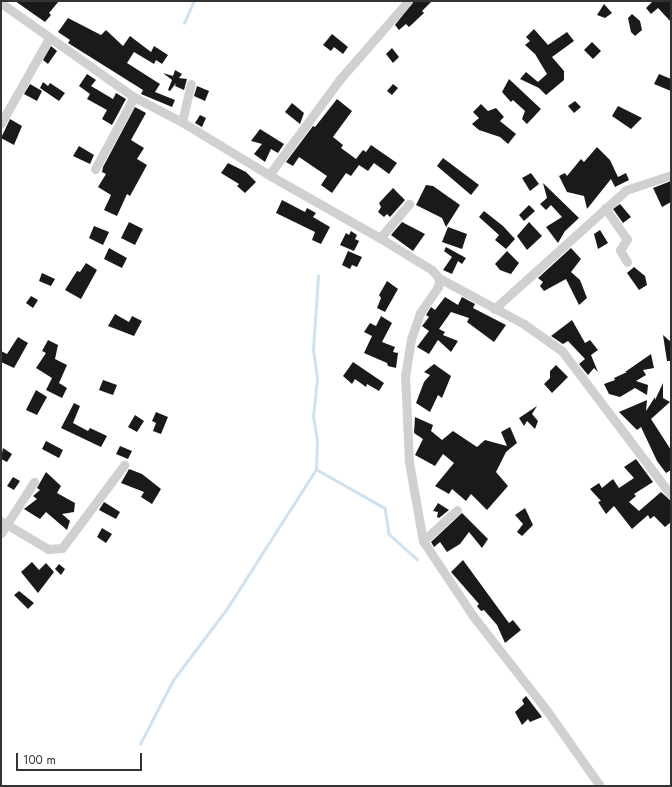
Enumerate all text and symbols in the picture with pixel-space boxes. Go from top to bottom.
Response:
scale bar [18,745,144,771]
text: 100 m [23,751,56,769]

